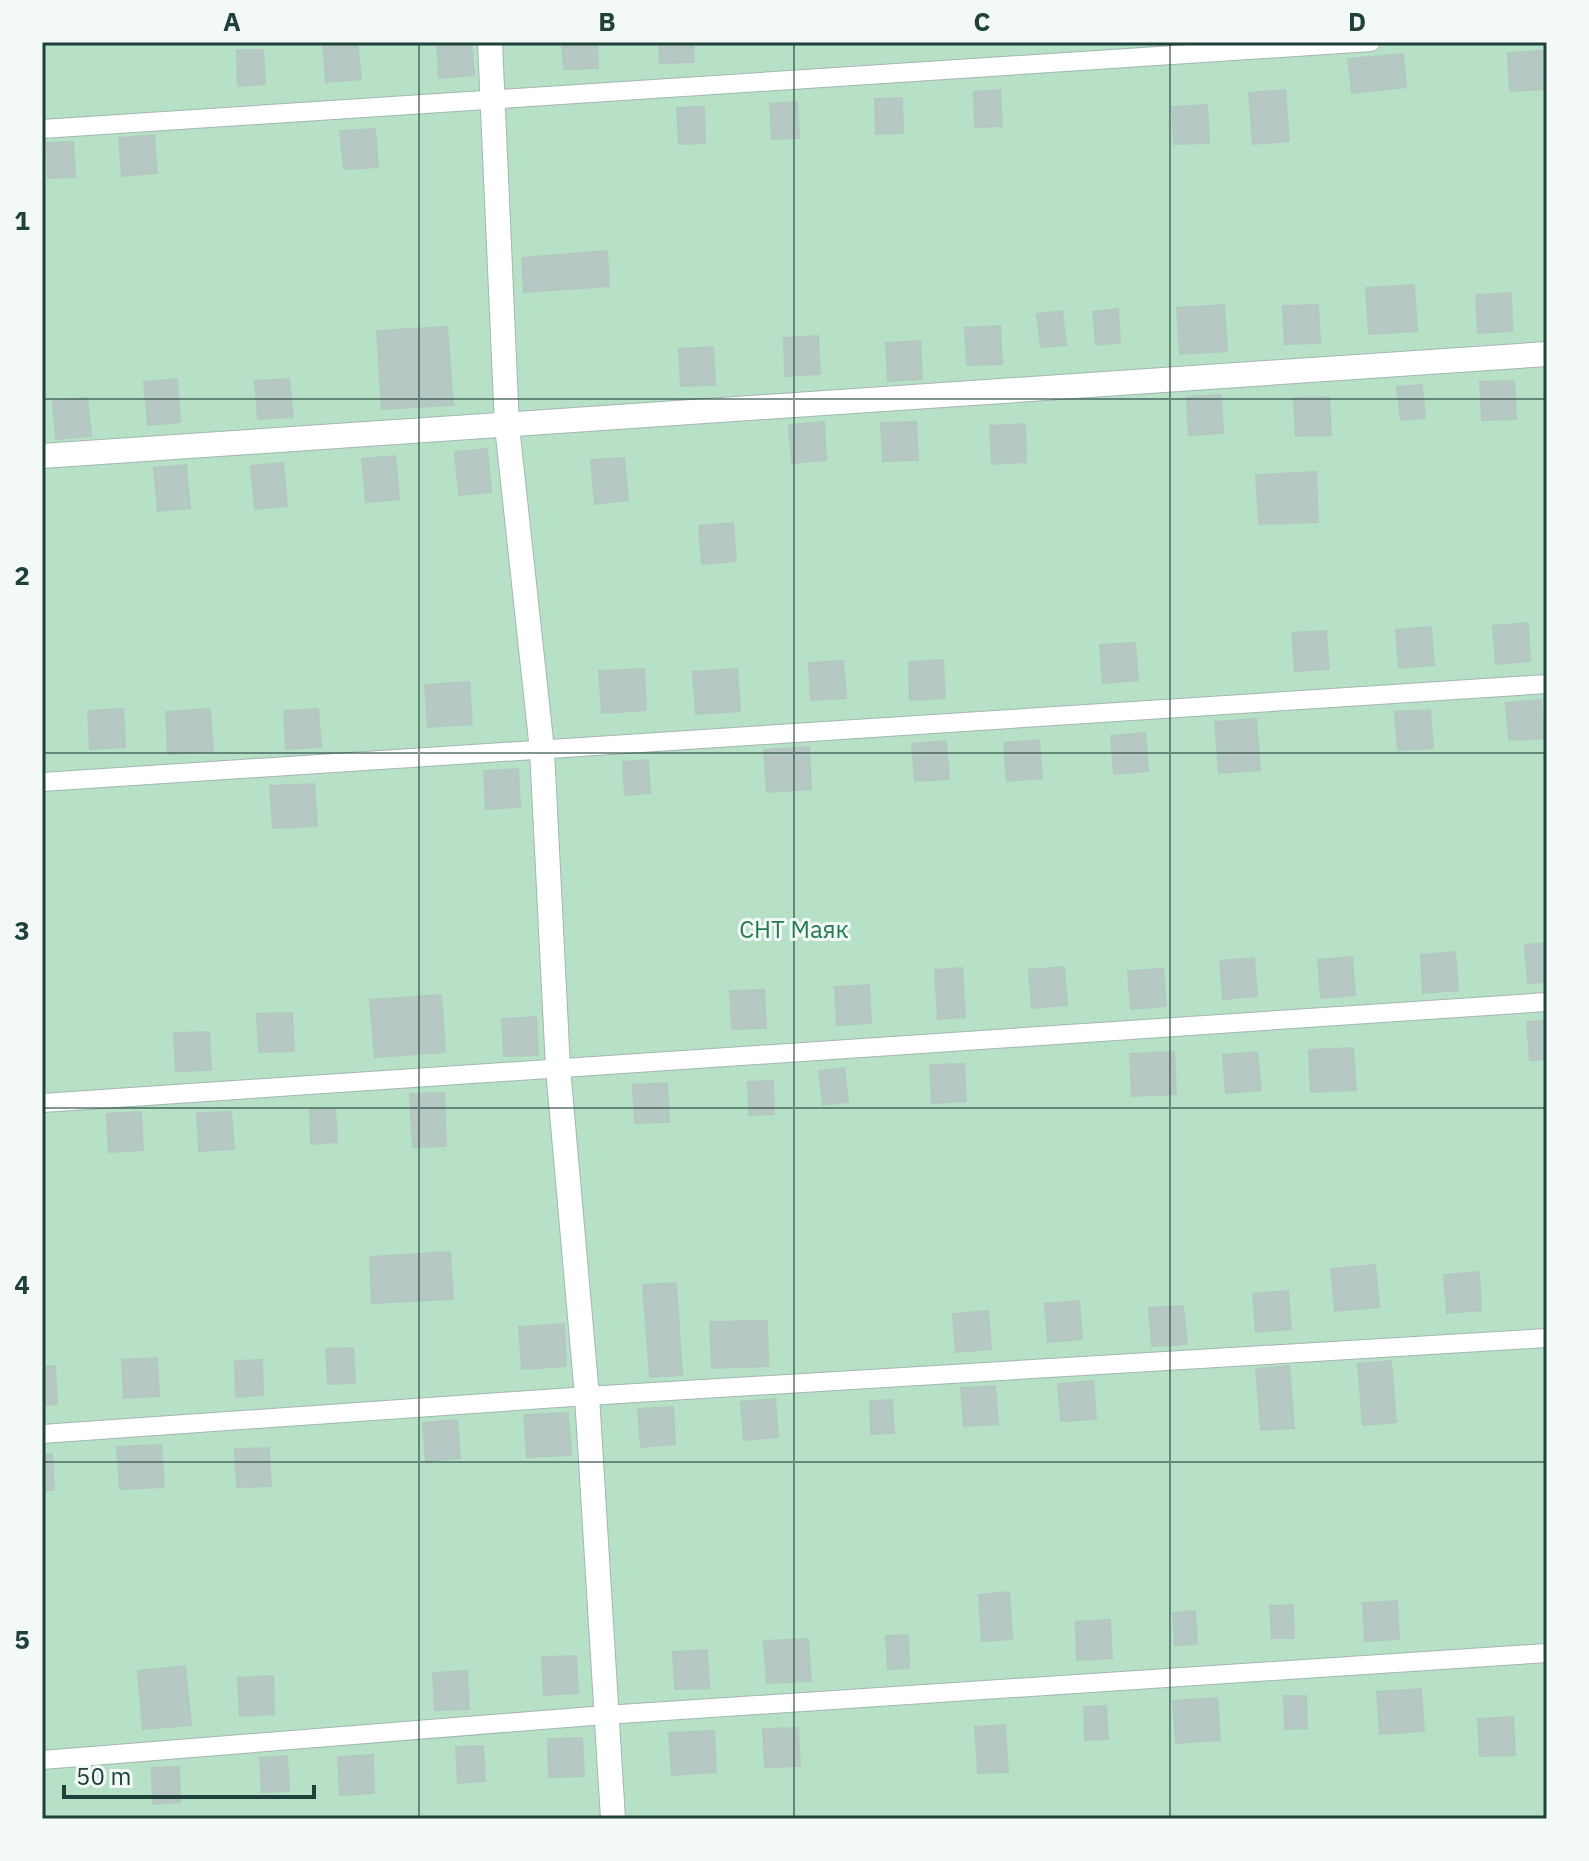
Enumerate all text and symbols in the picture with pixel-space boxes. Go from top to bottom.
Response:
text: A [223,4,241,38]
text: B [598,4,616,38]
text: C [974,4,991,38]
text: D [1348,4,1366,38]
text: 1 [14,203,30,237]
text: 2 [14,558,30,592]
text: 3 [14,913,30,947]
park label: СНТ Маяк [739,913,849,945]
text: 4 [14,1267,30,1301]
text: 5 [14,1622,30,1656]
scale bar [64,1749,314,1799]
text: 50 m [76,1760,131,1792]

